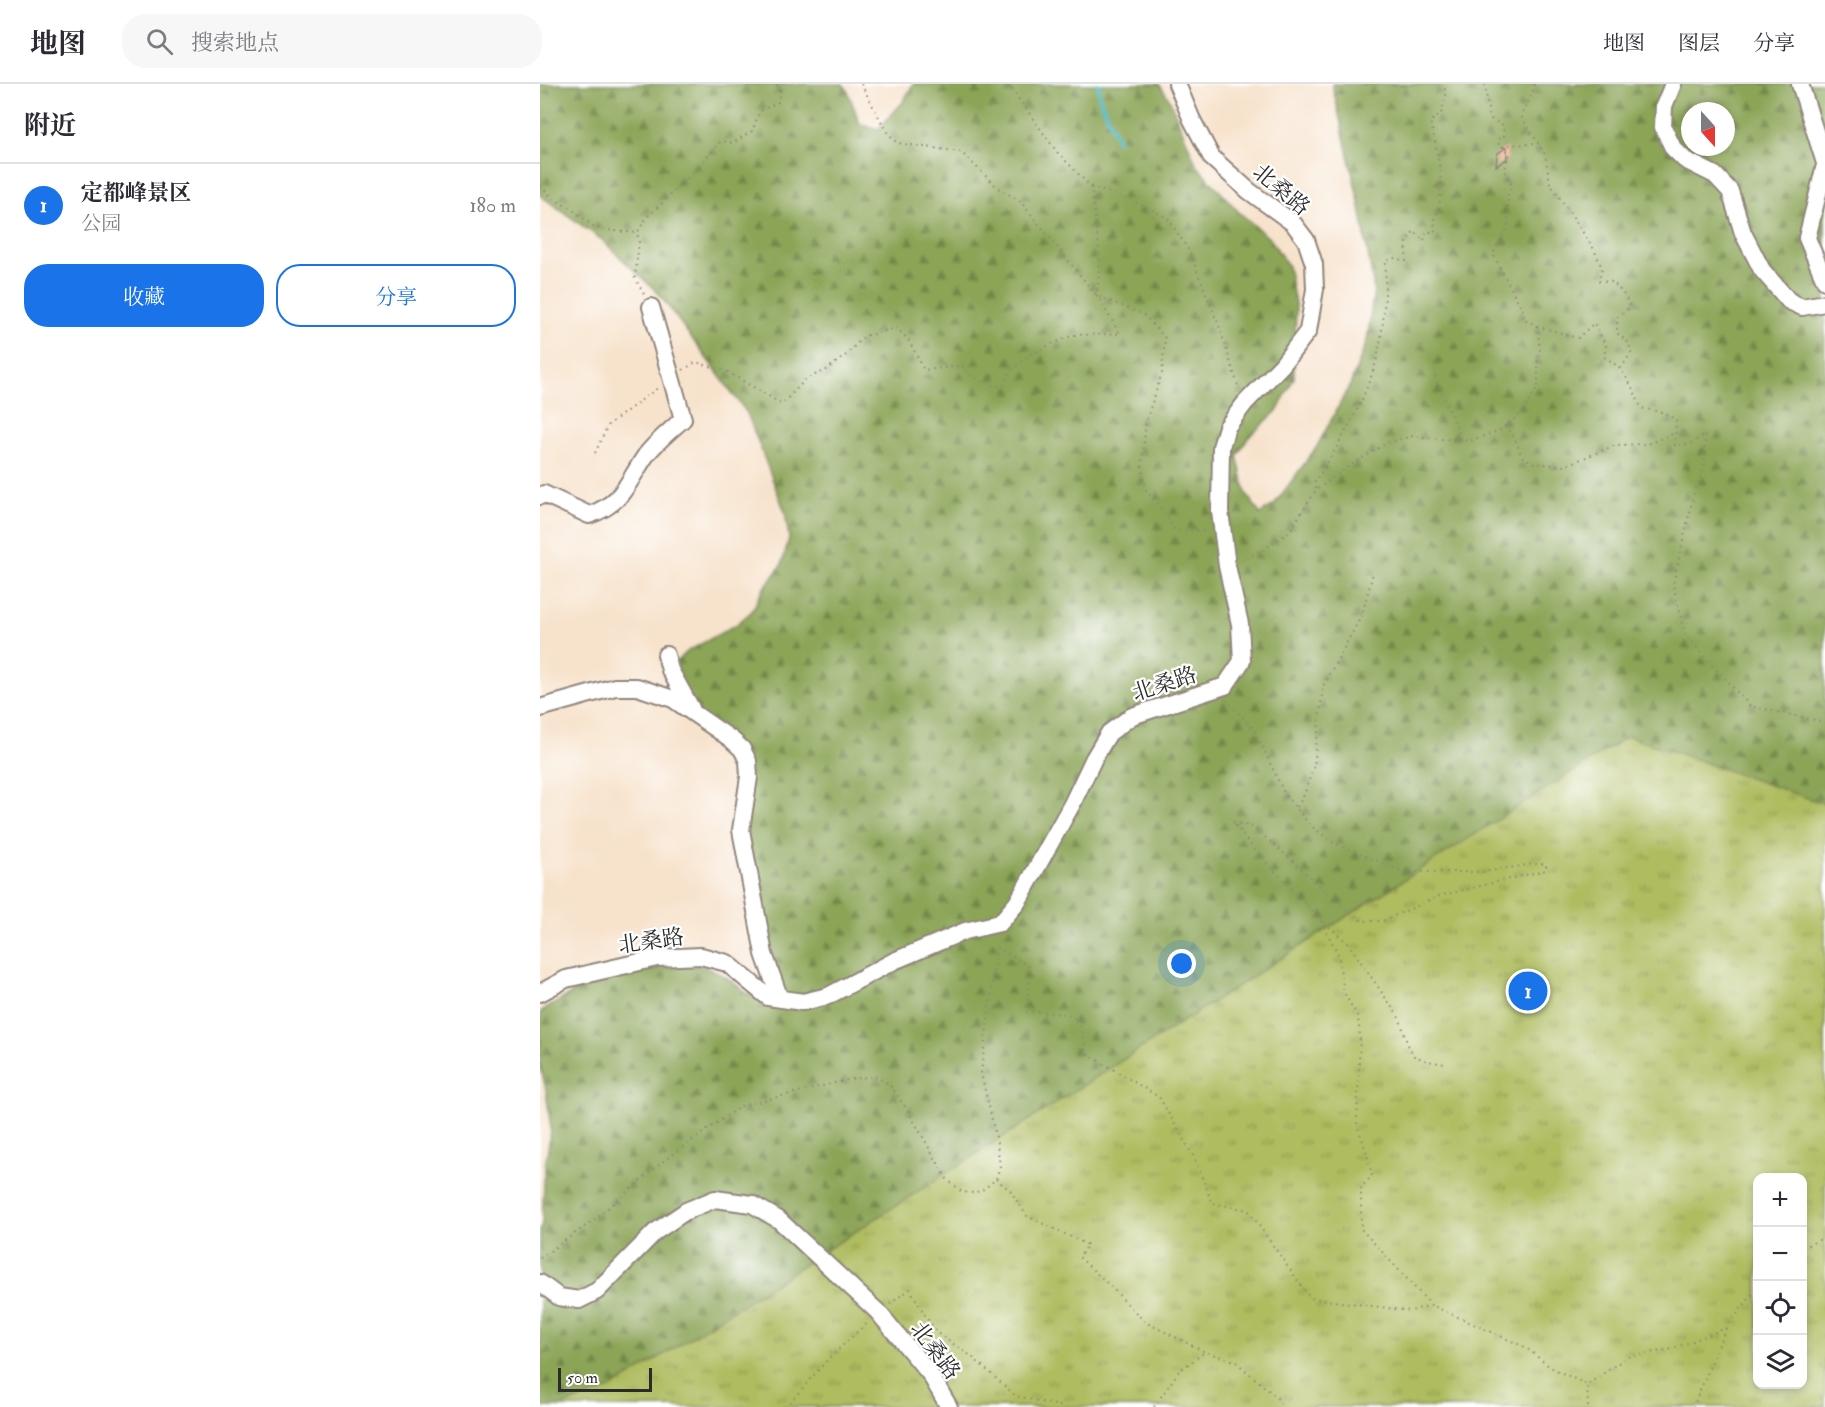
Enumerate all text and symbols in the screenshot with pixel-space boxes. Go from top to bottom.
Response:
search box [122,14,542,68]
icon: search [143,25,176,58]
text: 地图 [30,27,86,62]
text: 搜索地点 [191,29,279,57]
text: 地图 [1603,30,1645,57]
text: 图层 [1678,30,1720,57]
text: 分享 [1753,30,1795,57]
north arrow [1681,102,1735,156]
text: 附近 [24,110,76,142]
street label: 北桑路 [1247,158,1316,222]
text: 定都峰景区 [81,179,191,207]
text: 1 [40,193,47,218]
text: 180 m [469,193,516,218]
text: 公园 [81,211,121,236]
button: 收藏 [24,264,264,327]
button: 分享 [276,264,516,327]
street label: 北桑路 [1129,660,1200,707]
street label: 北桑路 [617,923,686,959]
your location [1167,949,1196,978]
pin: 1 [1508,968,1548,1014]
map controls [1753,1173,1807,1389]
button: + [1753,1173,1807,1227]
button: − [1753,1227,1807,1281]
button: locate [1753,1281,1807,1335]
street label: 北桑路 [904,1316,966,1385]
button: layers [1753,1335,1807,1389]
scale bar [558,1365,652,1392]
text: 50 m [567,1368,598,1388]

